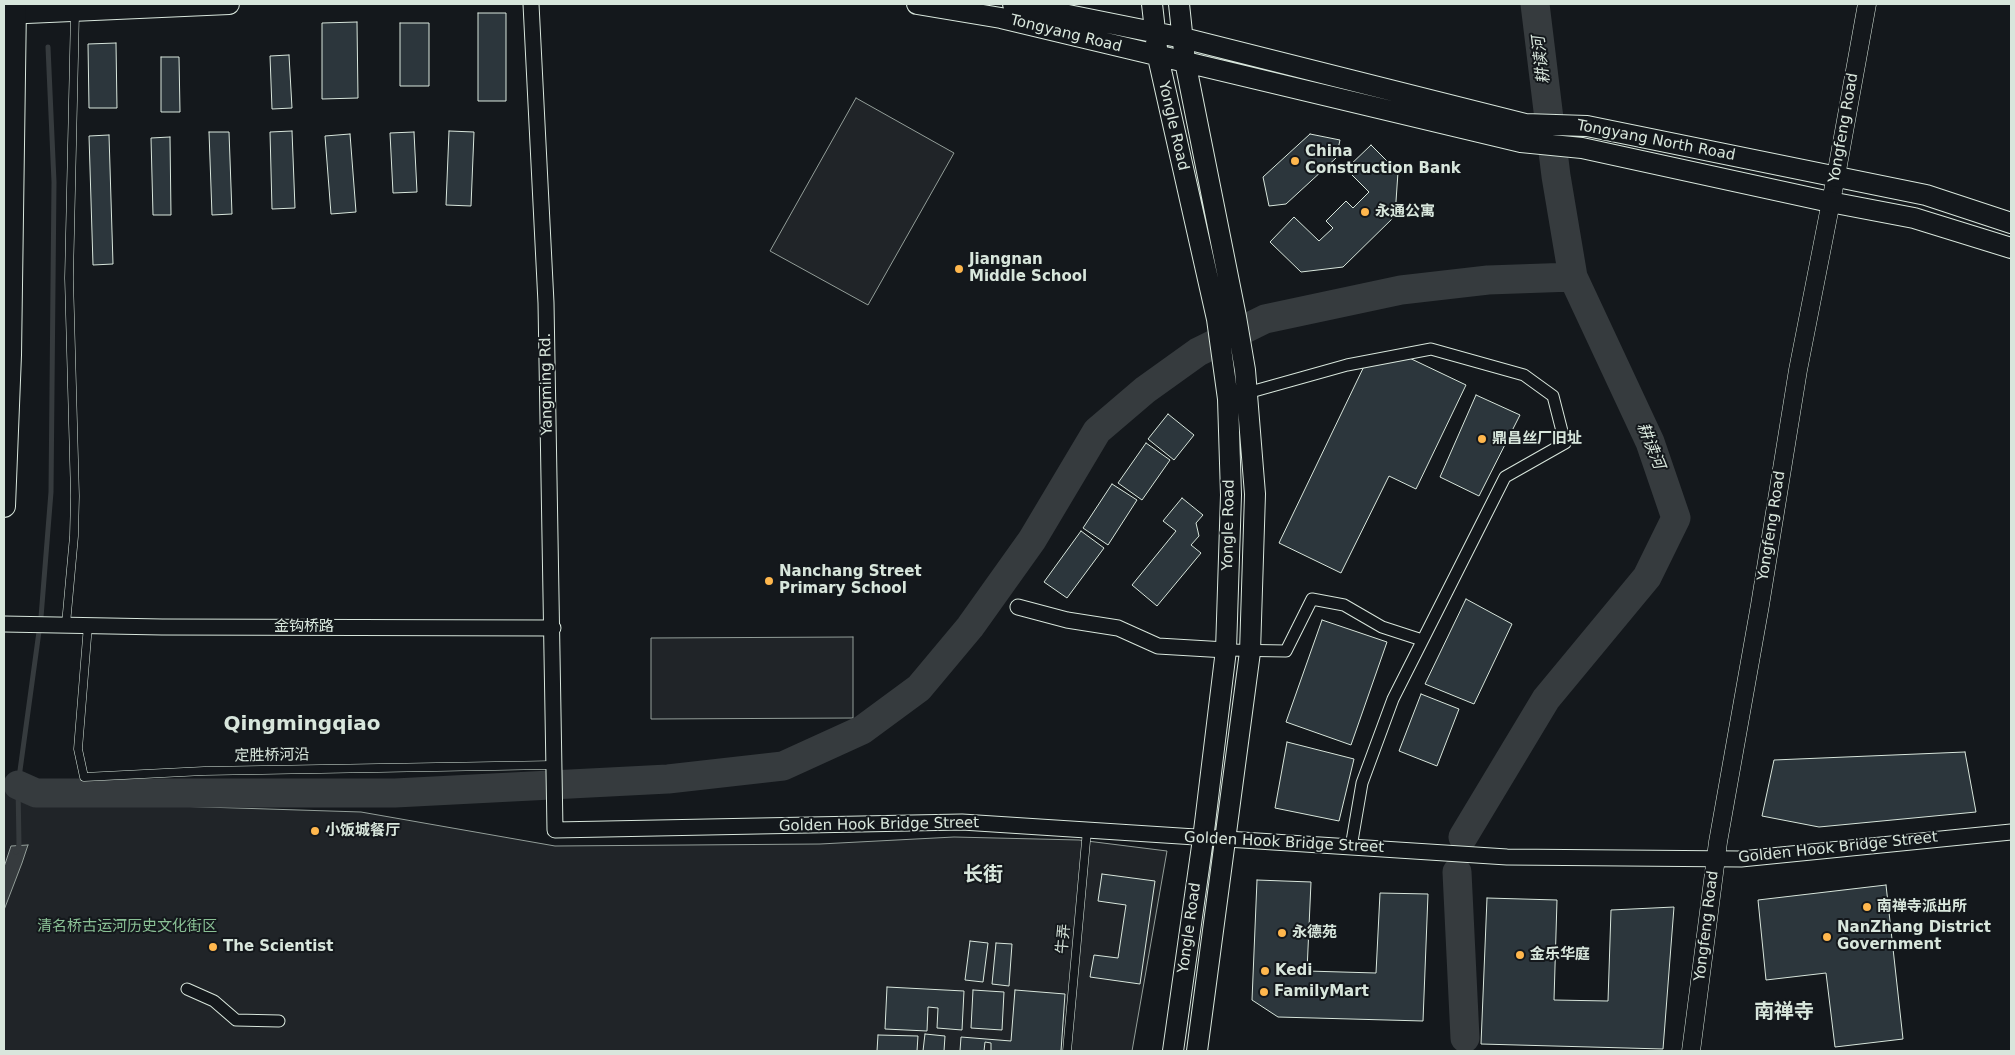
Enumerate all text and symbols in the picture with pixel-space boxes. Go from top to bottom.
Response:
street label: Tongyang Road [1008,11,1124,57]
water label: 耕读河 [1530,35,1554,85]
street label: Yongfeng Road [1825,72,1863,184]
street label: Yongle Road [1154,80,1192,172]
street label: Tongyang North Road [1575,117,1737,165]
place label: China Construction Bank [1305,143,1461,178]
marker: China Construction Bank [1289,155,1301,167]
place label: 永通公寓 [1375,203,1435,221]
marker: 永通公寓 [1359,206,1371,218]
place label: Jiangnan Middle School [969,251,1087,286]
marker: Jiangnan Middle School [953,263,965,275]
street label: Yangming Rd. [537,333,557,435]
water label: 耕读河 [1632,420,1668,472]
place label: 鼎昌丝厂旧址 [1492,430,1582,448]
marker: 鼎昌丝厂旧址 [1476,433,1488,445]
street label: Yongfeng Road [1754,470,1790,582]
street label: Yongle Road [1219,479,1239,571]
place label: Nanchang Street Primary School [779,563,922,598]
marker: Nanchang Street Primary School [763,575,775,587]
street label: 金钩桥路 [274,618,334,636]
district label: Qingmingqiao [223,713,381,737]
street label: 定胜桥河沿 [234,746,310,766]
street label: Golden Hook Bridge Street [779,814,979,836]
place label: 小饭城餐厅 [325,822,400,840]
marker: 小饭城餐厅 [309,825,321,837]
street label: Golden Hook Bridge Street [1184,829,1384,857]
street label: Golden Hook Bridge Street [1737,829,1939,867]
district label: 长街 [963,864,1003,888]
street label: Yongfeng Road [1691,870,1723,982]
street label: Yongle Road [1175,882,1205,974]
place label: 南禅寺派出所 [1877,898,1967,916]
marker: 南禅寺派出所 [1861,901,1873,913]
park label: 清名桥古运河历史文化街区 [37,918,217,936]
place label: NanZhang District Government [1837,919,1991,954]
street label: 牛弄 [1054,923,1074,955]
place label: 永德苑 [1292,924,1337,942]
marker: 永德苑 [1276,927,1288,939]
marker: NanZhang District Government [1821,931,1833,943]
place label: The Scientist [223,938,333,956]
marker: The Scientist [207,941,219,953]
place label: 金乐华庭 [1530,946,1590,964]
marker: 金乐华庭 [1514,949,1526,961]
place label: Kedi [1275,962,1312,980]
marker: Kedi [1259,965,1271,977]
place label: FamilyMart [1274,983,1369,1001]
marker: FamilyMart [1258,986,1270,998]
district label: 南禅寺 [1754,1001,1814,1025]

